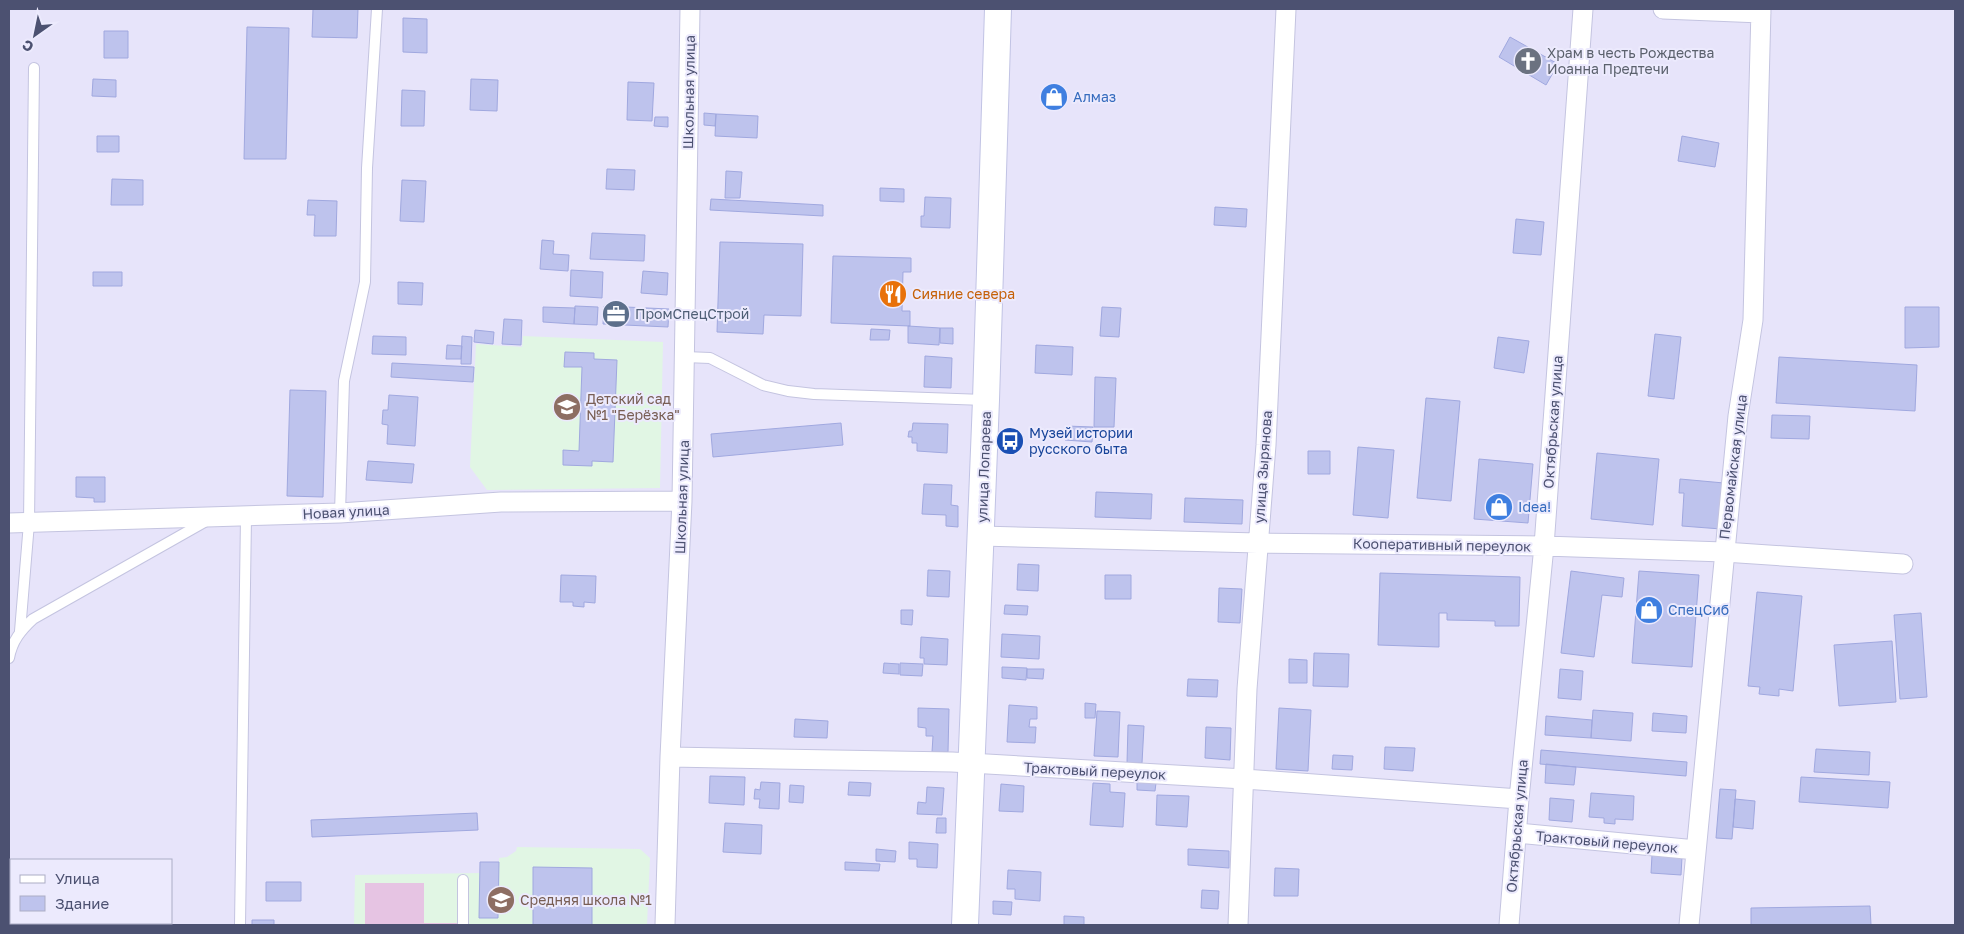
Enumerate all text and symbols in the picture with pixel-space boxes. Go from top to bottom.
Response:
north arrow [10,10,60,60]
street label: Школьная улица [679,35,698,149]
text: С [19,36,36,56]
place label: Храм в честь Рождества Иоанна Предтечи [1547,44,1714,77]
church icon: Храм в честь Рождества Иоанна Предтечи [1513,46,1543,76]
shop icon: Алмаз [1039,82,1069,112]
place label: Алмаз [1073,88,1116,105]
restaurant icon: Сияние севера [878,279,908,309]
place label: Сияние севера [912,285,1015,302]
office icon: ПромСпецСтрой [601,299,631,329]
place label: ПромСпецСтрой [635,305,749,322]
street label: Октябрьская улица [1539,355,1566,489]
place label: Детский сад №1 "Берёзка" [586,390,680,423]
school or university icon: Детский сад №1 "Берёзка" [552,392,582,422]
street label: Первомайская улица [1715,393,1750,540]
street label: улица Зырянова [1250,410,1275,524]
street label: улица Лопарева [973,411,994,523]
place label: Музей истории русского быта [1029,424,1133,457]
bus stop icon: Музей истории русского быта [995,426,1025,456]
street label: Школьная улица [671,440,692,554]
shop icon: Idea! [1484,492,1514,522]
place label: Idea! [1518,498,1551,515]
street label: Новая улица [302,501,390,522]
street label: Кооперативный переулок [1353,534,1531,555]
shop icon: СпецСиб [1634,595,1664,625]
place label: СпецСиб [1668,601,1729,618]
street label: Трактовый переулок [1023,758,1167,783]
street label: Октябрьская улица [1502,759,1531,893]
street label: Трактовый переулок [1535,827,1679,856]
legend [10,859,172,924]
text: Улица [55,869,100,887]
school or university icon: Средняя школа №1 [486,885,516,915]
place label: Средняя школа №1 [520,891,652,908]
text: Здание [55,894,109,912]

